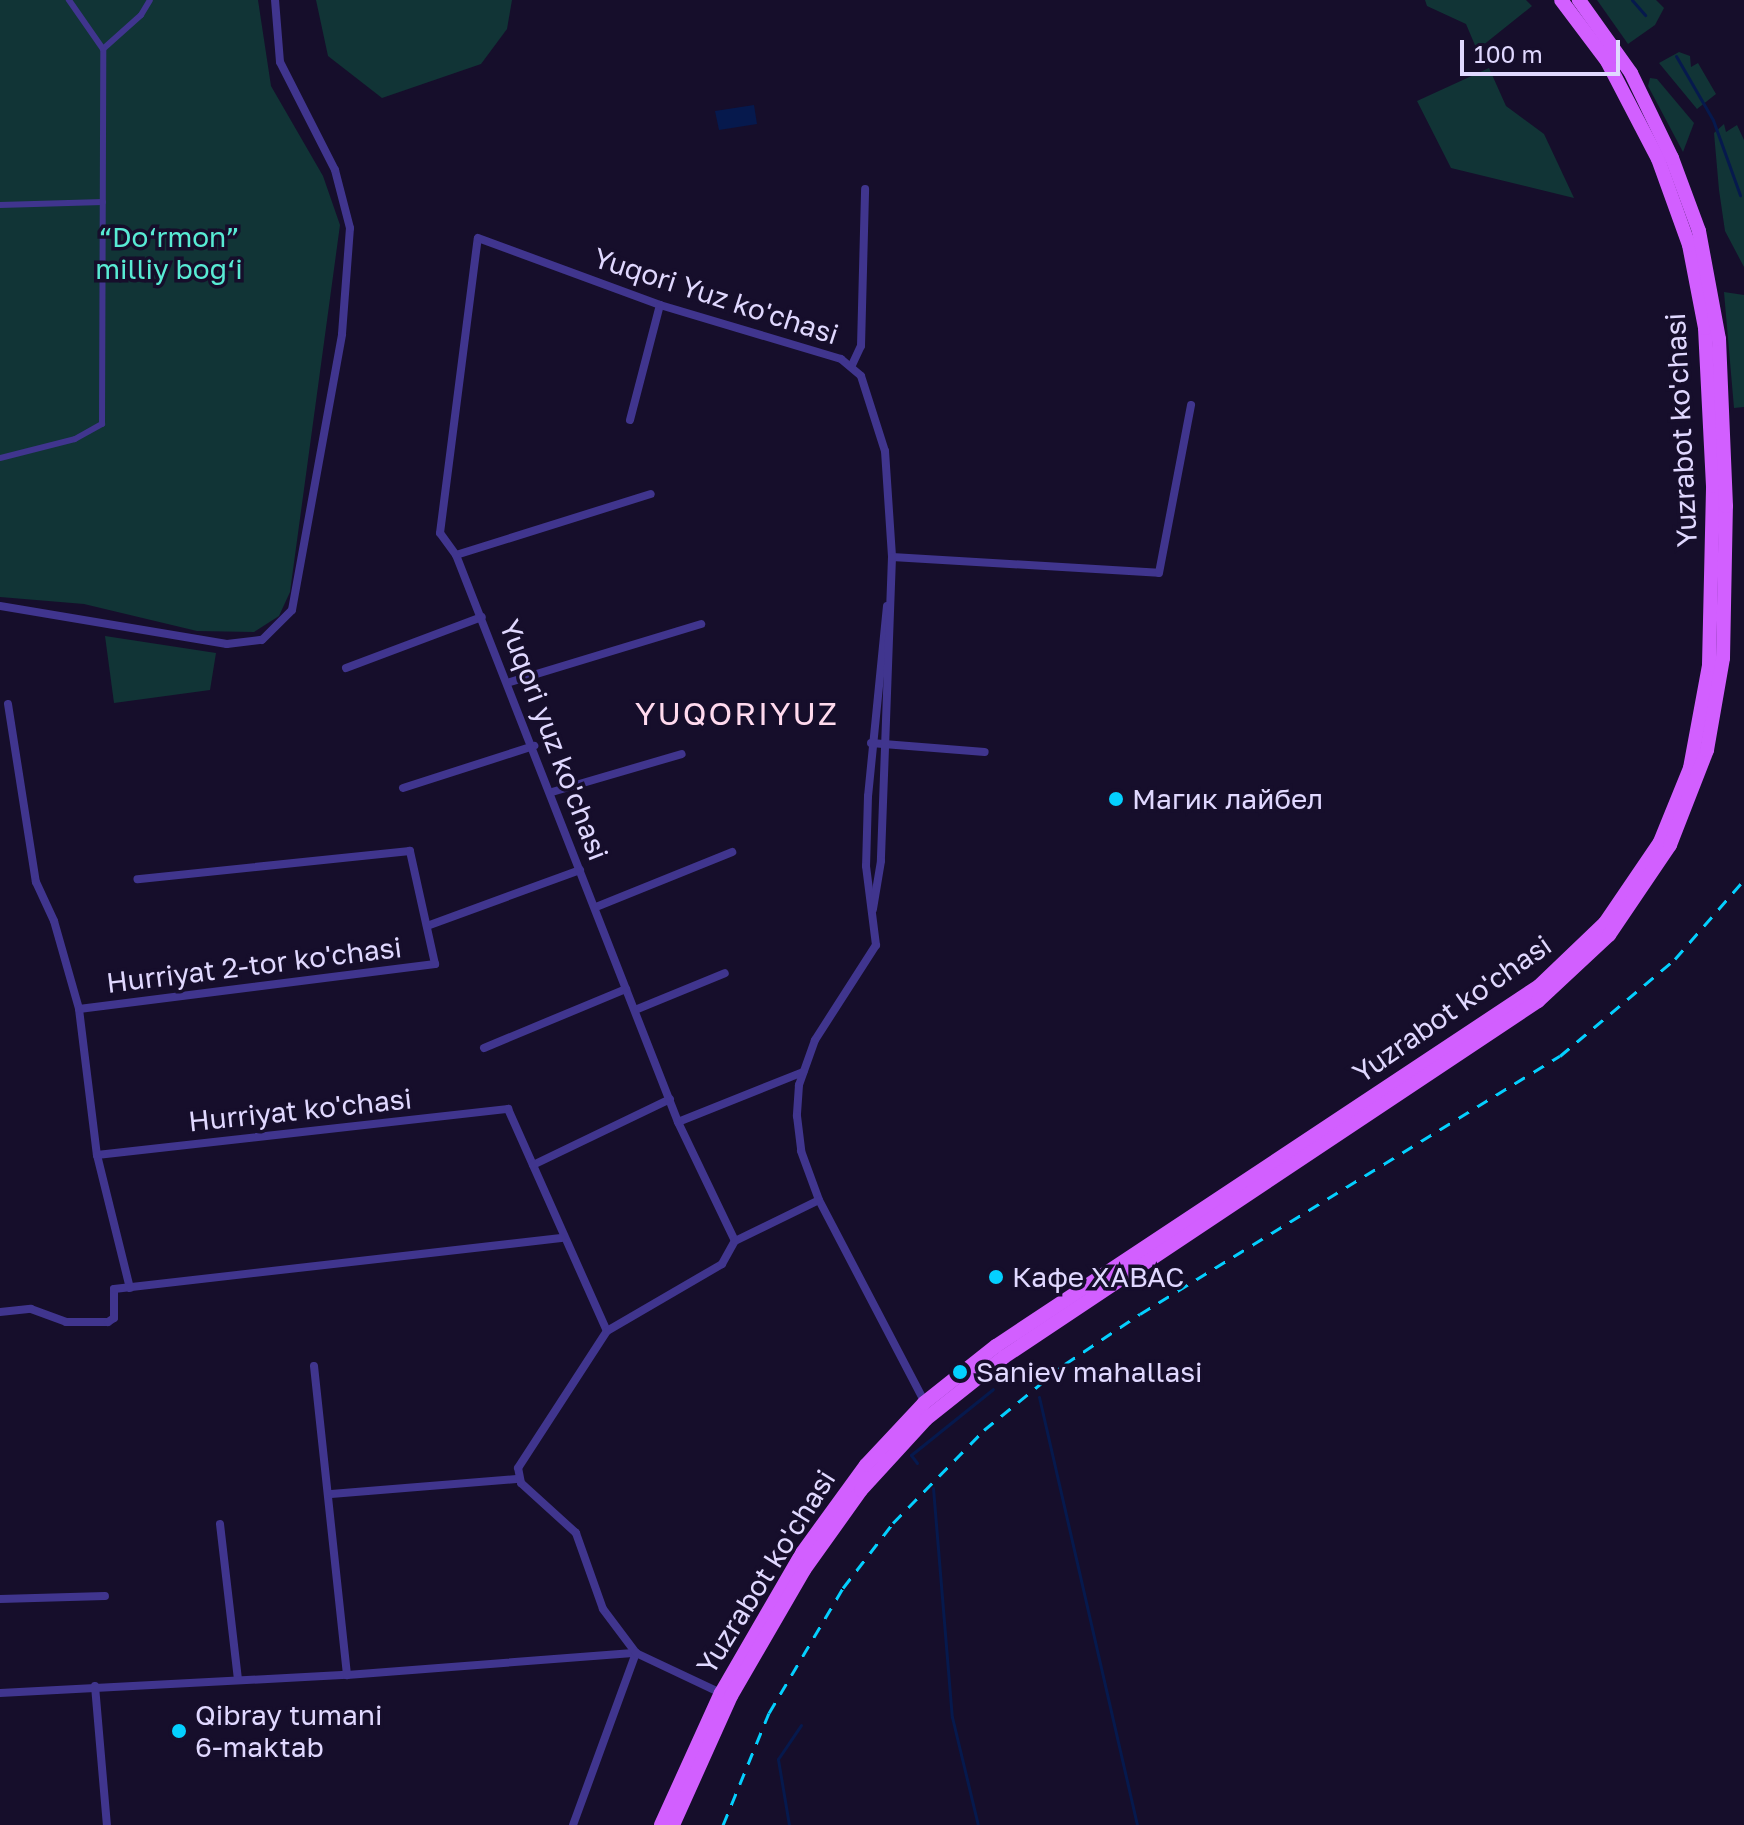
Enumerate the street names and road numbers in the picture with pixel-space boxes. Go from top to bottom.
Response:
street label: Yuqori Yuz ko'chasi [589,241,843,351]
street label: Yuzrabot ko'chasi [1658,312,1704,548]
street label: Yuqori yuz ko'chasi [493,615,615,865]
street label: Yuzrabot ko'chasi [1346,928,1558,1090]
street label: Hurriyat 2-tor ko'chasi [104,930,404,1000]
street label: Hurriyat ko'chasi [187,1082,413,1138]
street label: Yuzrabot ko'chasi [690,1464,842,1680]

